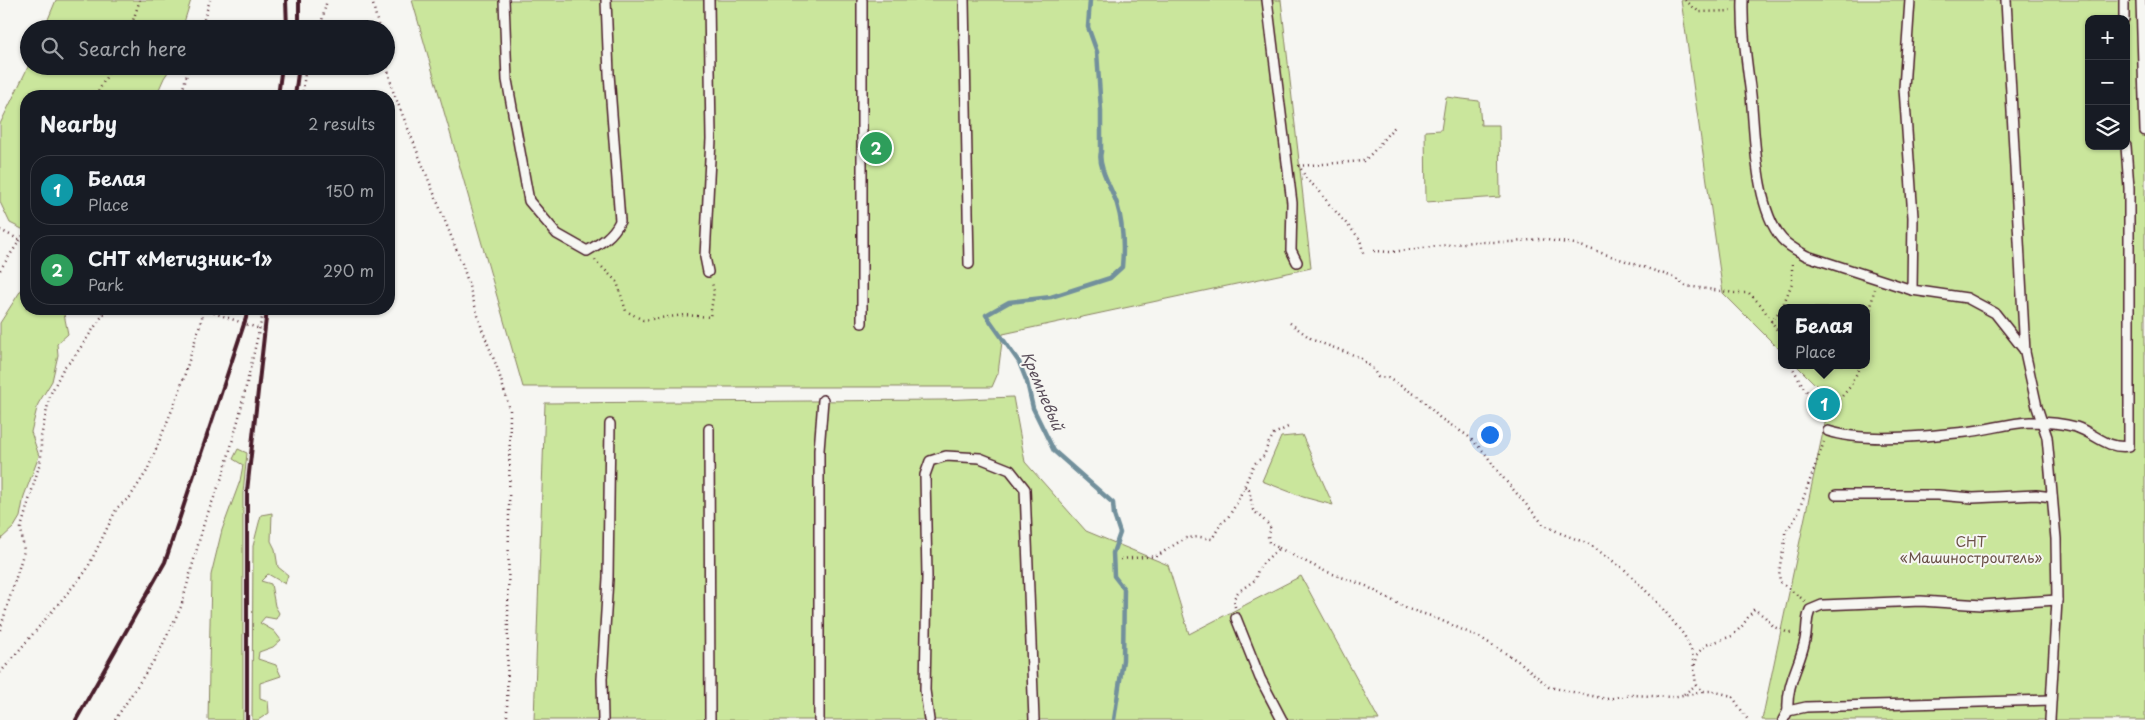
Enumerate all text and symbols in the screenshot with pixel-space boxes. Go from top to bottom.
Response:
map controls [2085,15,2130,150]
button: + [2085,15,2130,60]
search box [20,20,395,75]
icon: search [38,34,66,62]
text: Search here [78,34,187,62]
button: − [2085,60,2130,105]
button: layers [2085,105,2130,150]
text: Nearby [40,107,117,139]
text: 2 results [308,111,375,135]
pin: 2 [860,129,892,167]
text: Белая [88,164,146,192]
text: 1 [53,178,61,202]
text: 150 m [326,178,374,202]
text: Place [88,192,129,216]
text: СНТ «Метизник-1» [88,244,272,272]
text: 2 [51,258,63,282]
text: 290 m [323,258,374,282]
text: Park [88,272,124,296]
popup [1778,304,1870,369]
text: Белая [1795,311,1853,339]
text: Place [1795,339,1836,363]
water label: Кремневый [1016,347,1071,436]
pin: 1 [1808,385,1840,423]
your location [1477,422,1503,448]
park label: СНТ «Машиностроитель» [1900,531,2042,568]

